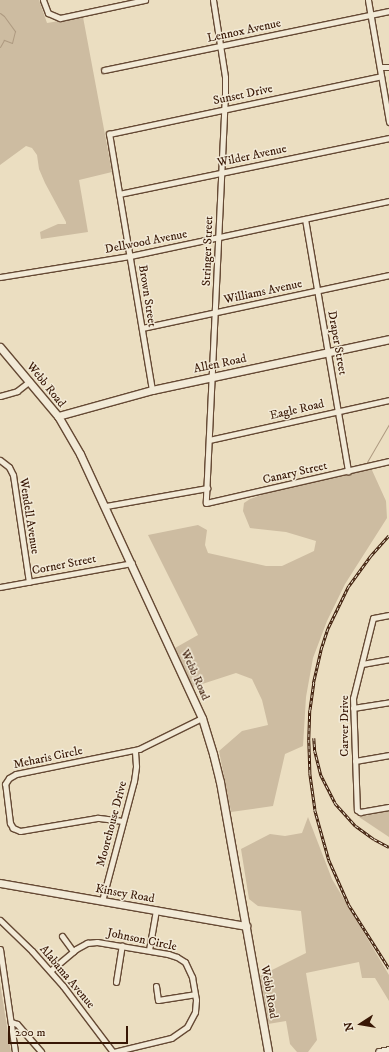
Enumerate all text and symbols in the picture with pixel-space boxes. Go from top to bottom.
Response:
street label: Lennox Avenue [206,16,282,46]
street label: Sunset Drive [212,82,274,108]
street label: Wilder Avenue [216,142,288,170]
street label: Stringer Street [200,216,216,286]
street label: Dellwood Avenue [104,227,188,257]
street label: Brown Street [135,264,159,328]
street label: Williams Avenue [223,277,303,307]
street label: Draper Street [324,310,350,376]
street label: Allen Road [192,351,248,377]
street label: Webb Road [23,359,69,411]
street label: Eagle Road [268,397,326,423]
street label: Canary Street [261,459,329,487]
street label: Wendell Avenue [16,477,42,555]
street label: Corner Street [31,552,97,578]
street label: Webb Road [177,647,213,703]
street label: Carver Drive [338,695,352,757]
street label: Meharis Circle [12,744,84,772]
street label: Moorehouse Drive [94,780,130,868]
street label: Kinsey Road [94,882,156,906]
street label: Johnson Circle [106,926,178,954]
street label: Alabama Avenue [36,942,98,1012]
street label: Webb Road [257,964,281,1020]
north arrow [341,1004,381,1044]
scale bar [10,1018,130,1044]
text: N [341,1021,357,1032]
text: 200 m [15,1025,45,1040]

